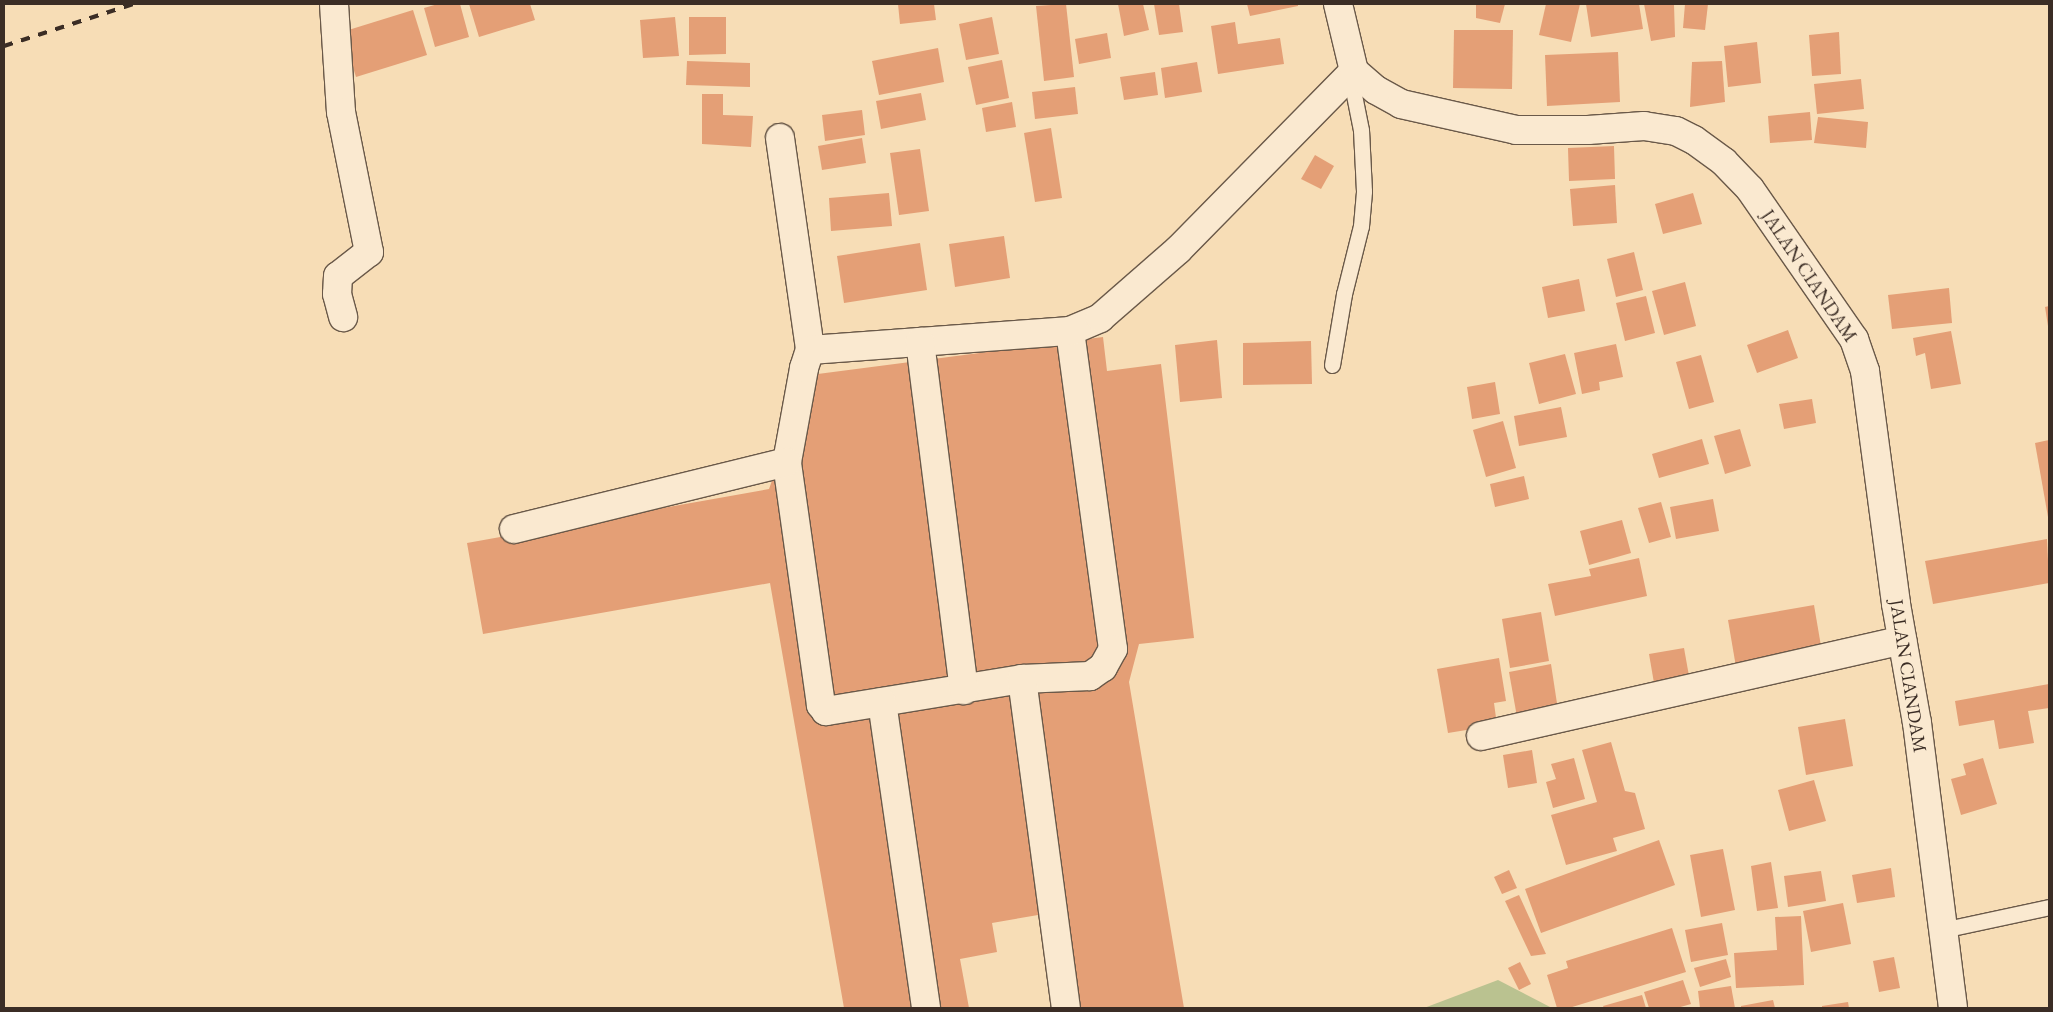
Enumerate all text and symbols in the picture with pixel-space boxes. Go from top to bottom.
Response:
street label: JALAN CIANDAM [1756,205,1862,347]
street label: JALAN CIANDAM [1885,598,1931,754]

